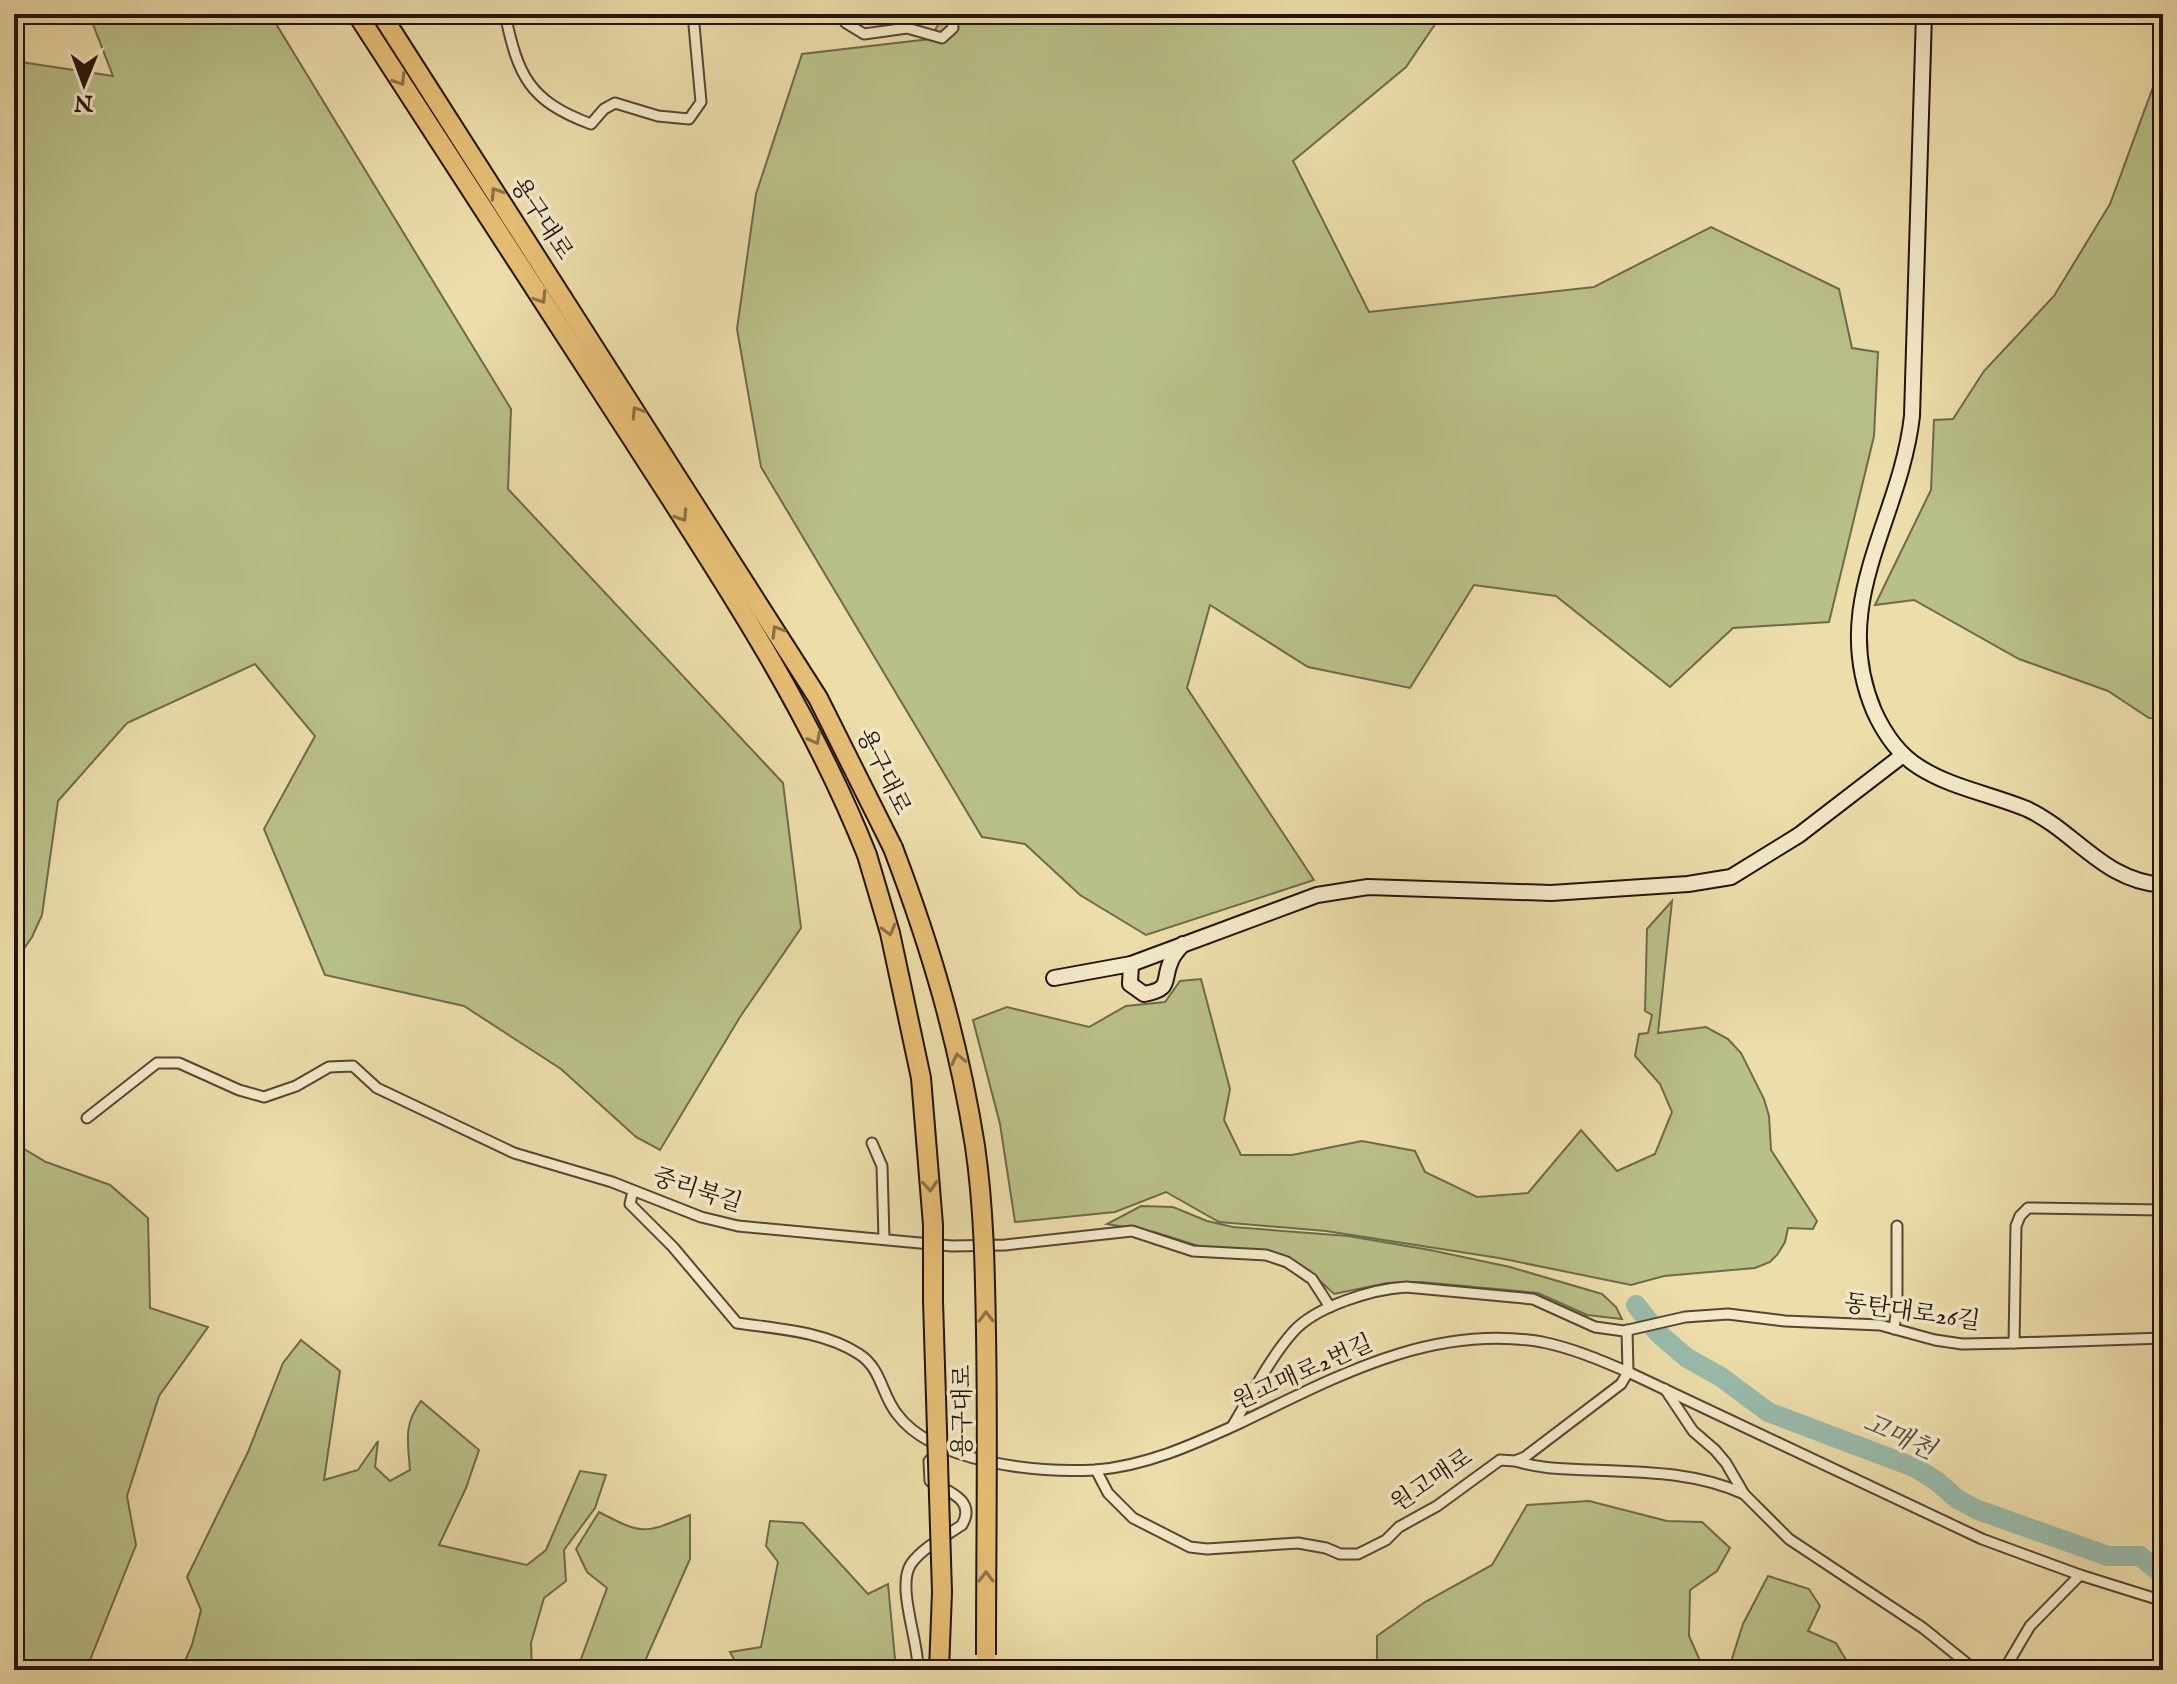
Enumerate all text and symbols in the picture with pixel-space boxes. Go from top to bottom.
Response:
north arrow [44,44,124,124]
one-way arrow [390,71,405,85]
text: N [74,88,94,116]
street label: 용구대로 [503,172,579,266]
one-way arrow [491,187,506,202]
one-way arrow [531,289,546,304]
one-way arrow [631,406,646,421]
one-way arrow [672,507,687,522]
one-way arrow [771,625,786,640]
street label: 용구대로 [849,724,917,820]
one-way arrow [805,731,820,746]
one-way arrow [880,923,896,937]
one-way arrow [951,1053,968,1067]
street label: 중리북길 [648,1162,746,1220]
one-way arrow [922,1180,939,1193]
street label: 동탄대로26길 [1842,1288,1982,1338]
one-way arrow [977,1310,995,1323]
street label: 원고매로2번길 [1228,1328,1378,1418]
street label: 용구대로 [948,1365,979,1457]
water label: 고매천 [1858,1407,1942,1468]
street label: 원고매로 [1385,1442,1479,1520]
one-way arrow [977,1570,995,1583]

